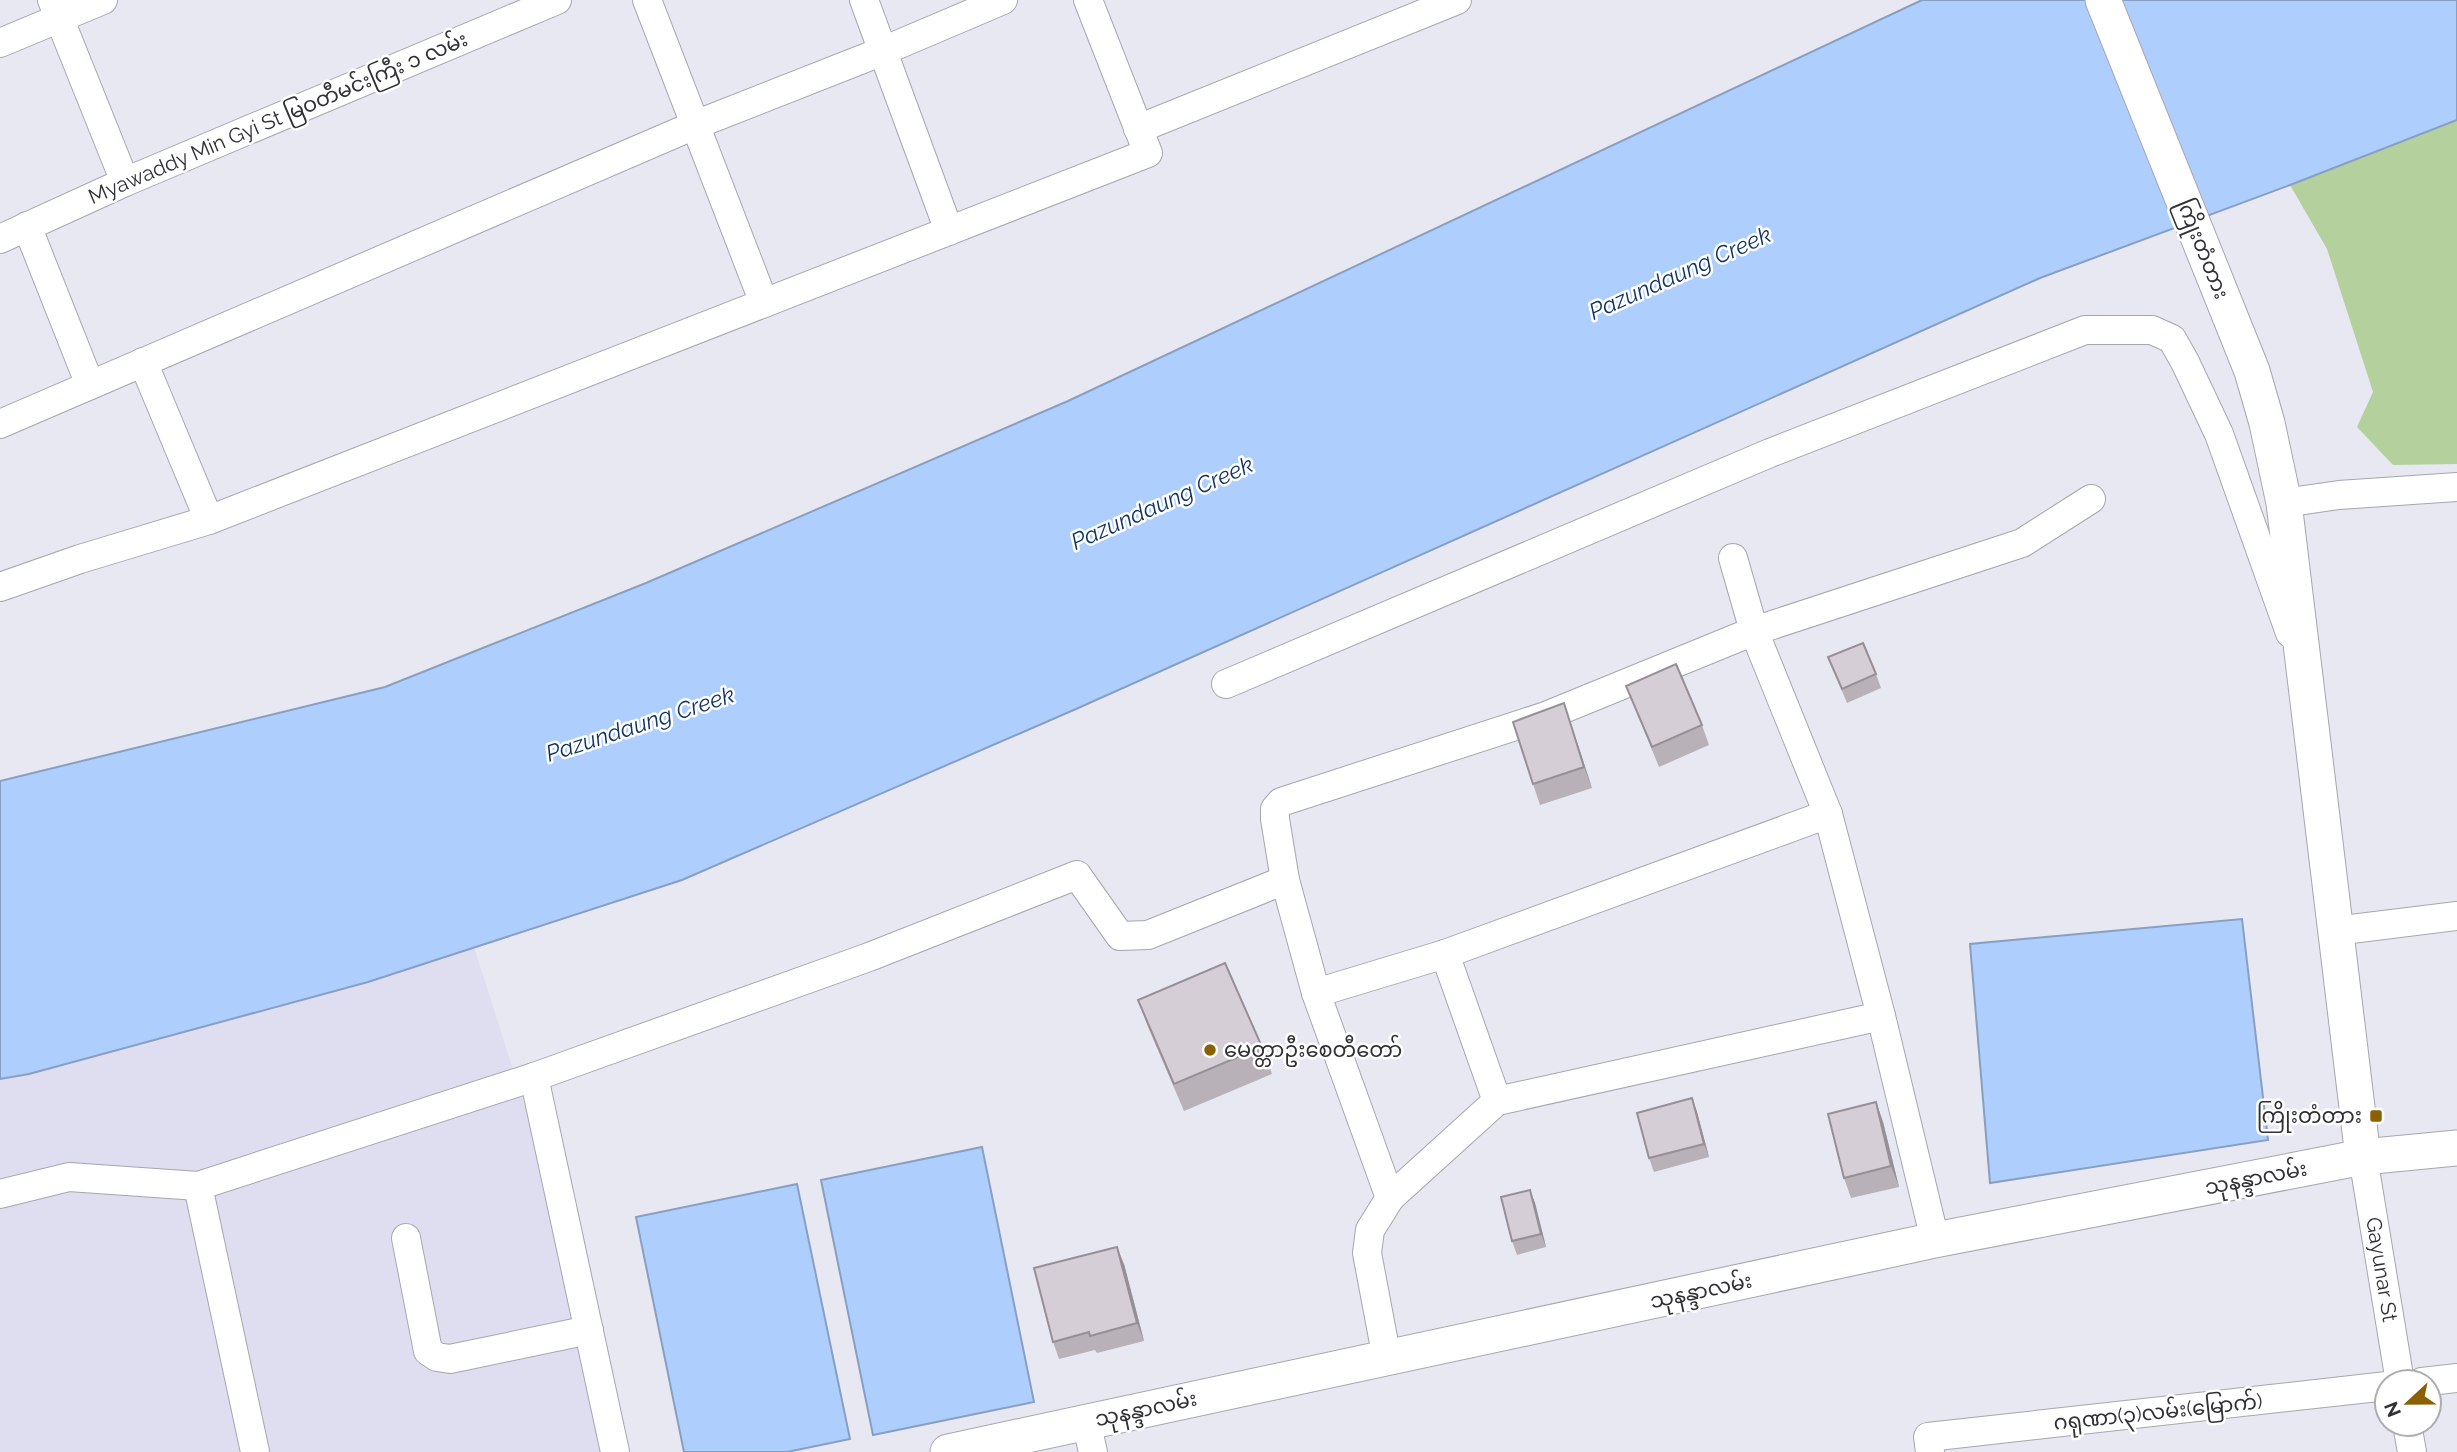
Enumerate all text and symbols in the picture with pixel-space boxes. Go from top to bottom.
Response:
street label: Myawaddy Min Gyi St မြဝတီမင်းကြီး ၁ လမ်း [83,23,473,214]
street label: ကြိုးတံတား [2168,194,2238,304]
water label: Pazundaung Creek [1585,220,1775,325]
water label: Pazundaung Creek [1067,450,1257,555]
water label: Pazundaung Creek [542,680,737,767]
place label: မေတ္တာဦးစေတီတော် [1224,1034,1402,1067]
marker: မေတ္တာဦးစေတီတော် [1202,1042,1218,1058]
place label: ကြိုးတံတား [2257,1100,2362,1133]
marker: ကြိုးတံတား [2368,1108,2384,1124]
street label: သုနန္ဒာလမ်း [2202,1152,2310,1205]
street label: Gayunar St [2361,1215,2403,1324]
street label: သုနန္ဒာလမ်း [1647,1265,1755,1319]
north arrow [2373,1368,2443,1438]
street label: သုနန္ဒာလမ်း [1092,1383,1200,1437]
street label: ဂရုဏာ(၃)လမ်း(မြောက်) [2052,1385,2264,1440]
text: N [2379,1399,2405,1420]

